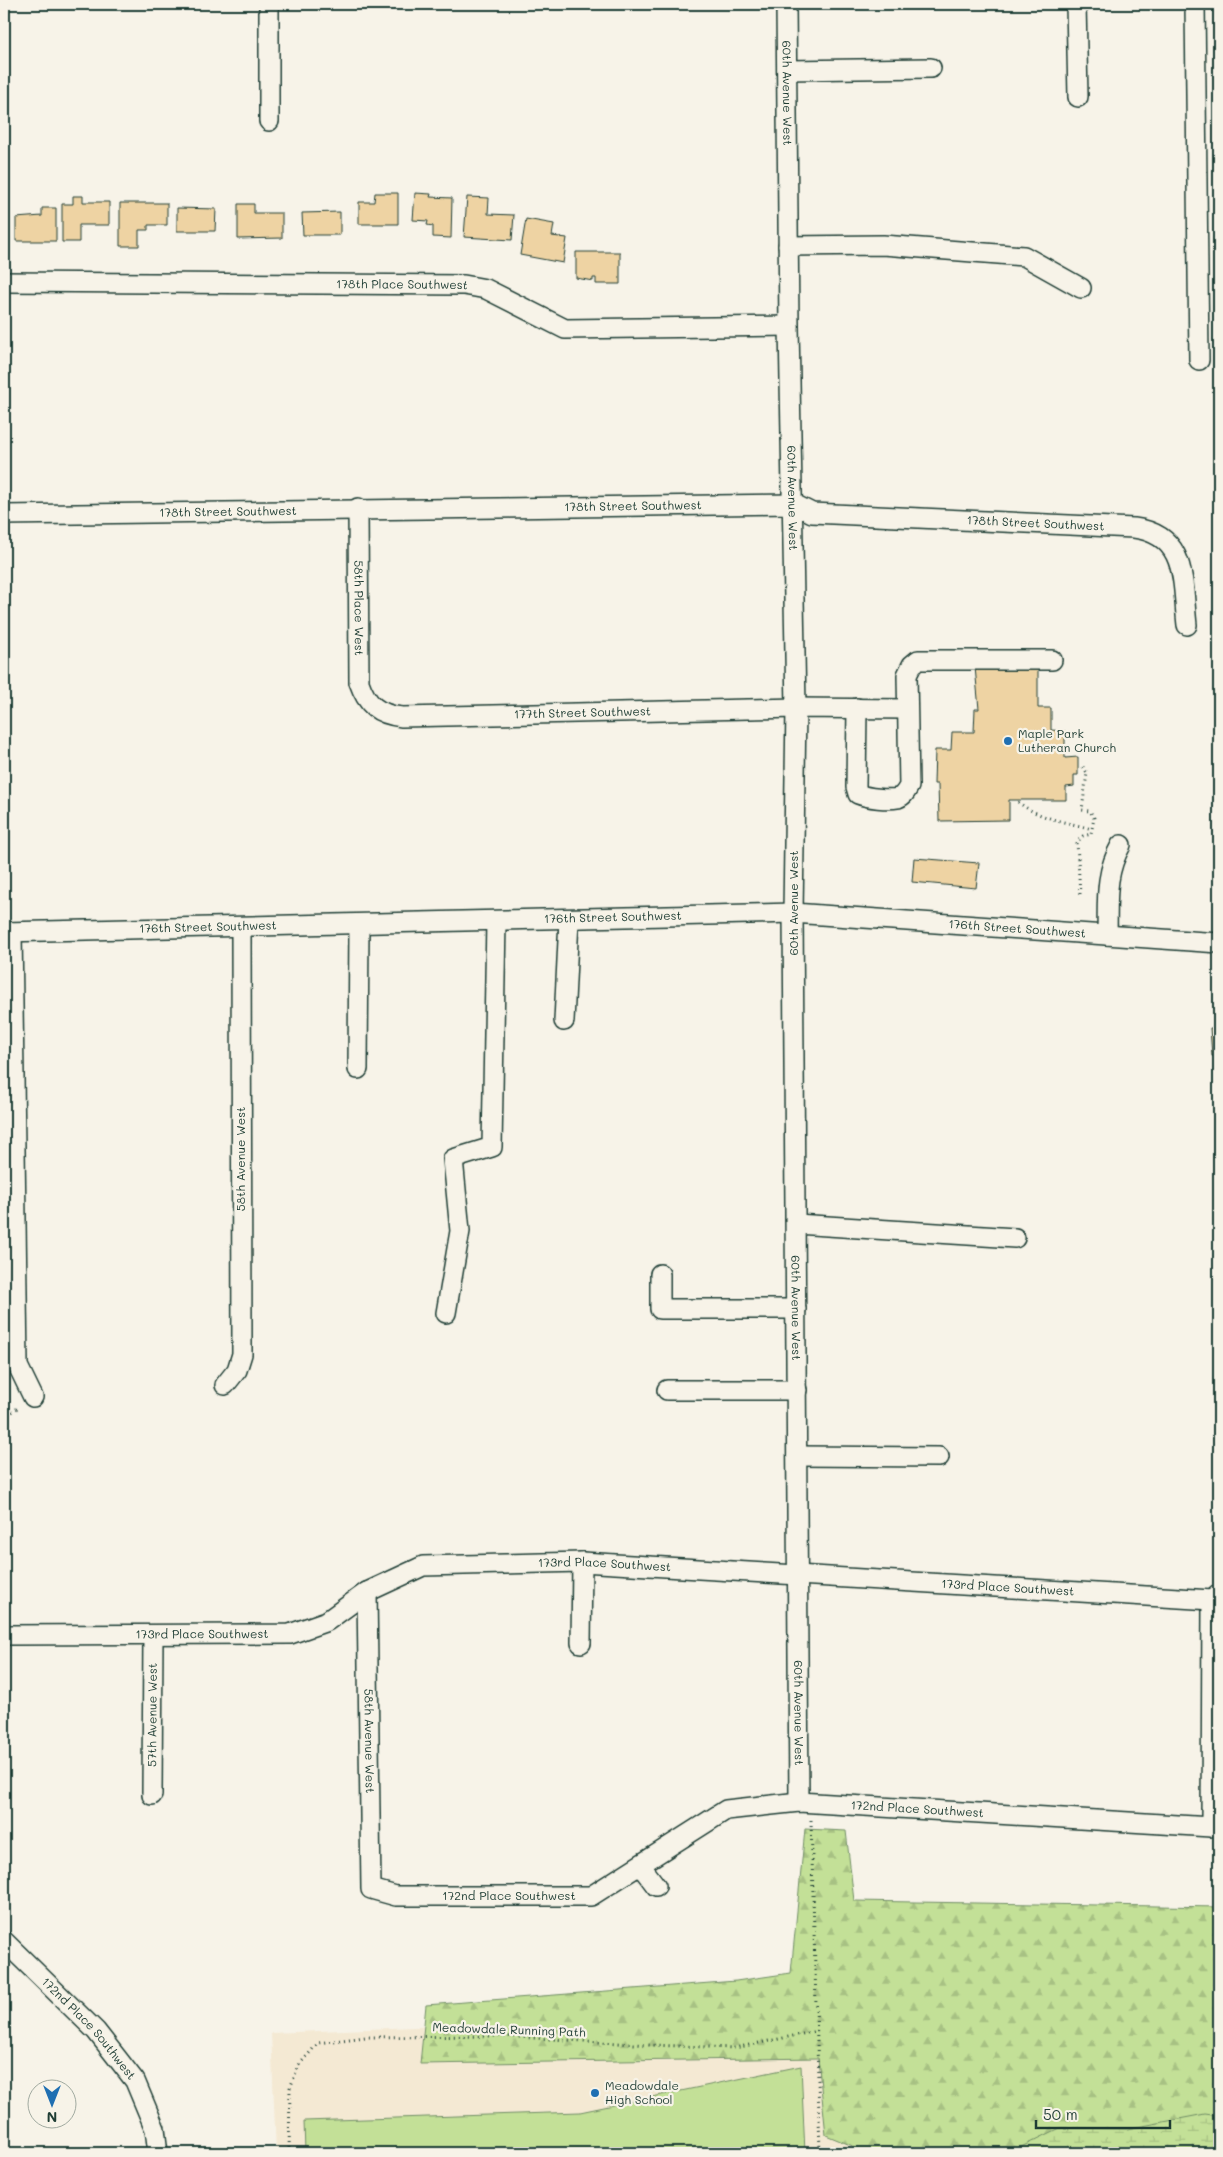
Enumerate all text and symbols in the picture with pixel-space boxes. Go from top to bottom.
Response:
street label: 60th Avenue West [779,40,796,146]
street label: 178th Place Southwest [336,275,469,293]
street label: 60th Avenue West [784,445,802,551]
street label: 178th Street Southwest [564,496,702,514]
street label: 178th Street Southwest [159,502,297,520]
street label: 178th Street Southwest [966,511,1105,534]
street label: 58th Place West [351,560,368,656]
street label: 177th Street Southwest [514,702,651,721]
place label: Maple Park Lutheran Church [1018,725,1116,755]
marker: Maple Park Lutheran Church [1002,735,1014,747]
street label: 60th Avenue West [785,851,801,955]
street label: 176th Street Southwest [544,907,682,926]
street label: 176th Street Southwest [948,915,1087,941]
street label: 176th Street Southwest [139,916,277,936]
street label: 58th Avenue West [232,1107,248,1211]
street label: 60th Avenue West [788,1255,805,1360]
street label: 173rd Place Southwest [538,1553,672,1574]
street label: 173rd Place Southwest [941,1575,1075,1599]
street label: 173rd Place Southwest [135,1625,269,1642]
street label: 60th Avenue West [791,1660,808,1765]
street label: 57th Avenue West [143,1663,160,1767]
street label: 58th Avenue West [361,1689,379,1793]
street label: 172nd Place Southwest [850,1796,984,1820]
street label: 172nd Place Southwest [442,1887,576,1903]
street label: 172nd Place Southwest [39,1973,140,2083]
street label: Meadowdale Running Path [432,2018,586,2040]
place label: Meadowdale High School [605,2077,679,2107]
north arrow [28,2080,78,2130]
marker: Meadowdale High School [589,2087,601,2099]
scale bar [1036,2097,1169,2129]
text: 50 m [1043,2104,1078,2124]
text: N [47,2108,57,2127]

